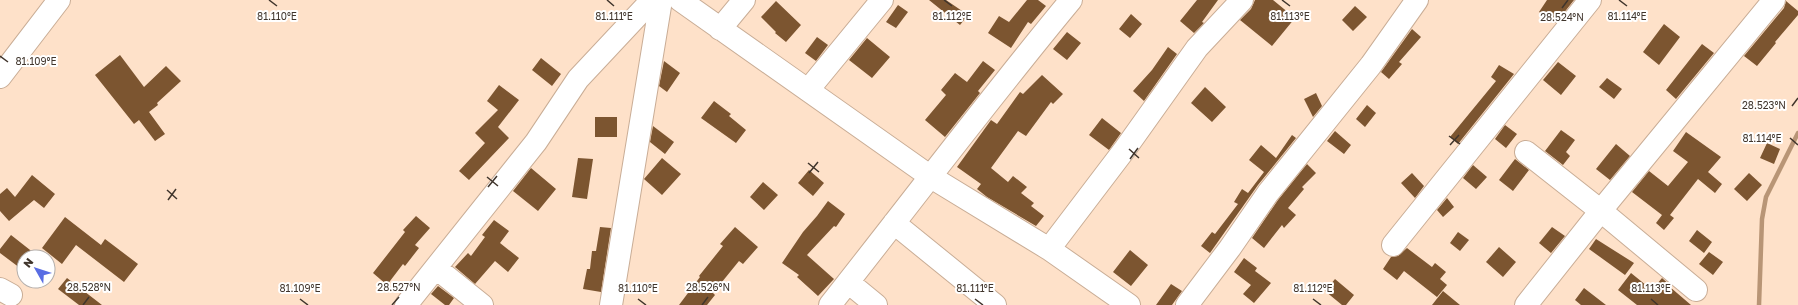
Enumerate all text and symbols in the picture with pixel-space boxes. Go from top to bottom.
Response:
text: 81.110°E [257,10,297,22]
text: 81.111°E [595,10,633,22]
text: 81.112°E [932,10,972,22]
text: 81.113°E [1270,10,1310,22]
text: 81.114°E [1607,10,1647,22]
text: 28.524°N [1540,11,1584,23]
text: 81.109°E [15,55,57,67]
text: 28.523°N [1742,99,1786,111]
text: 81.114°E [1742,132,1782,144]
north arrow [16,249,56,289]
text: N [20,255,36,270]
text: 28.528°N [67,281,111,293]
text: 28.527°N [377,281,421,293]
text: 28.526°N [686,281,730,293]
text: 81.109°E [279,282,321,294]
text: 81.110°E [618,282,658,294]
text: 81.111°E [956,282,994,294]
text: 81.112°E [1293,282,1333,294]
text: 81.113°E [1631,282,1671,294]

